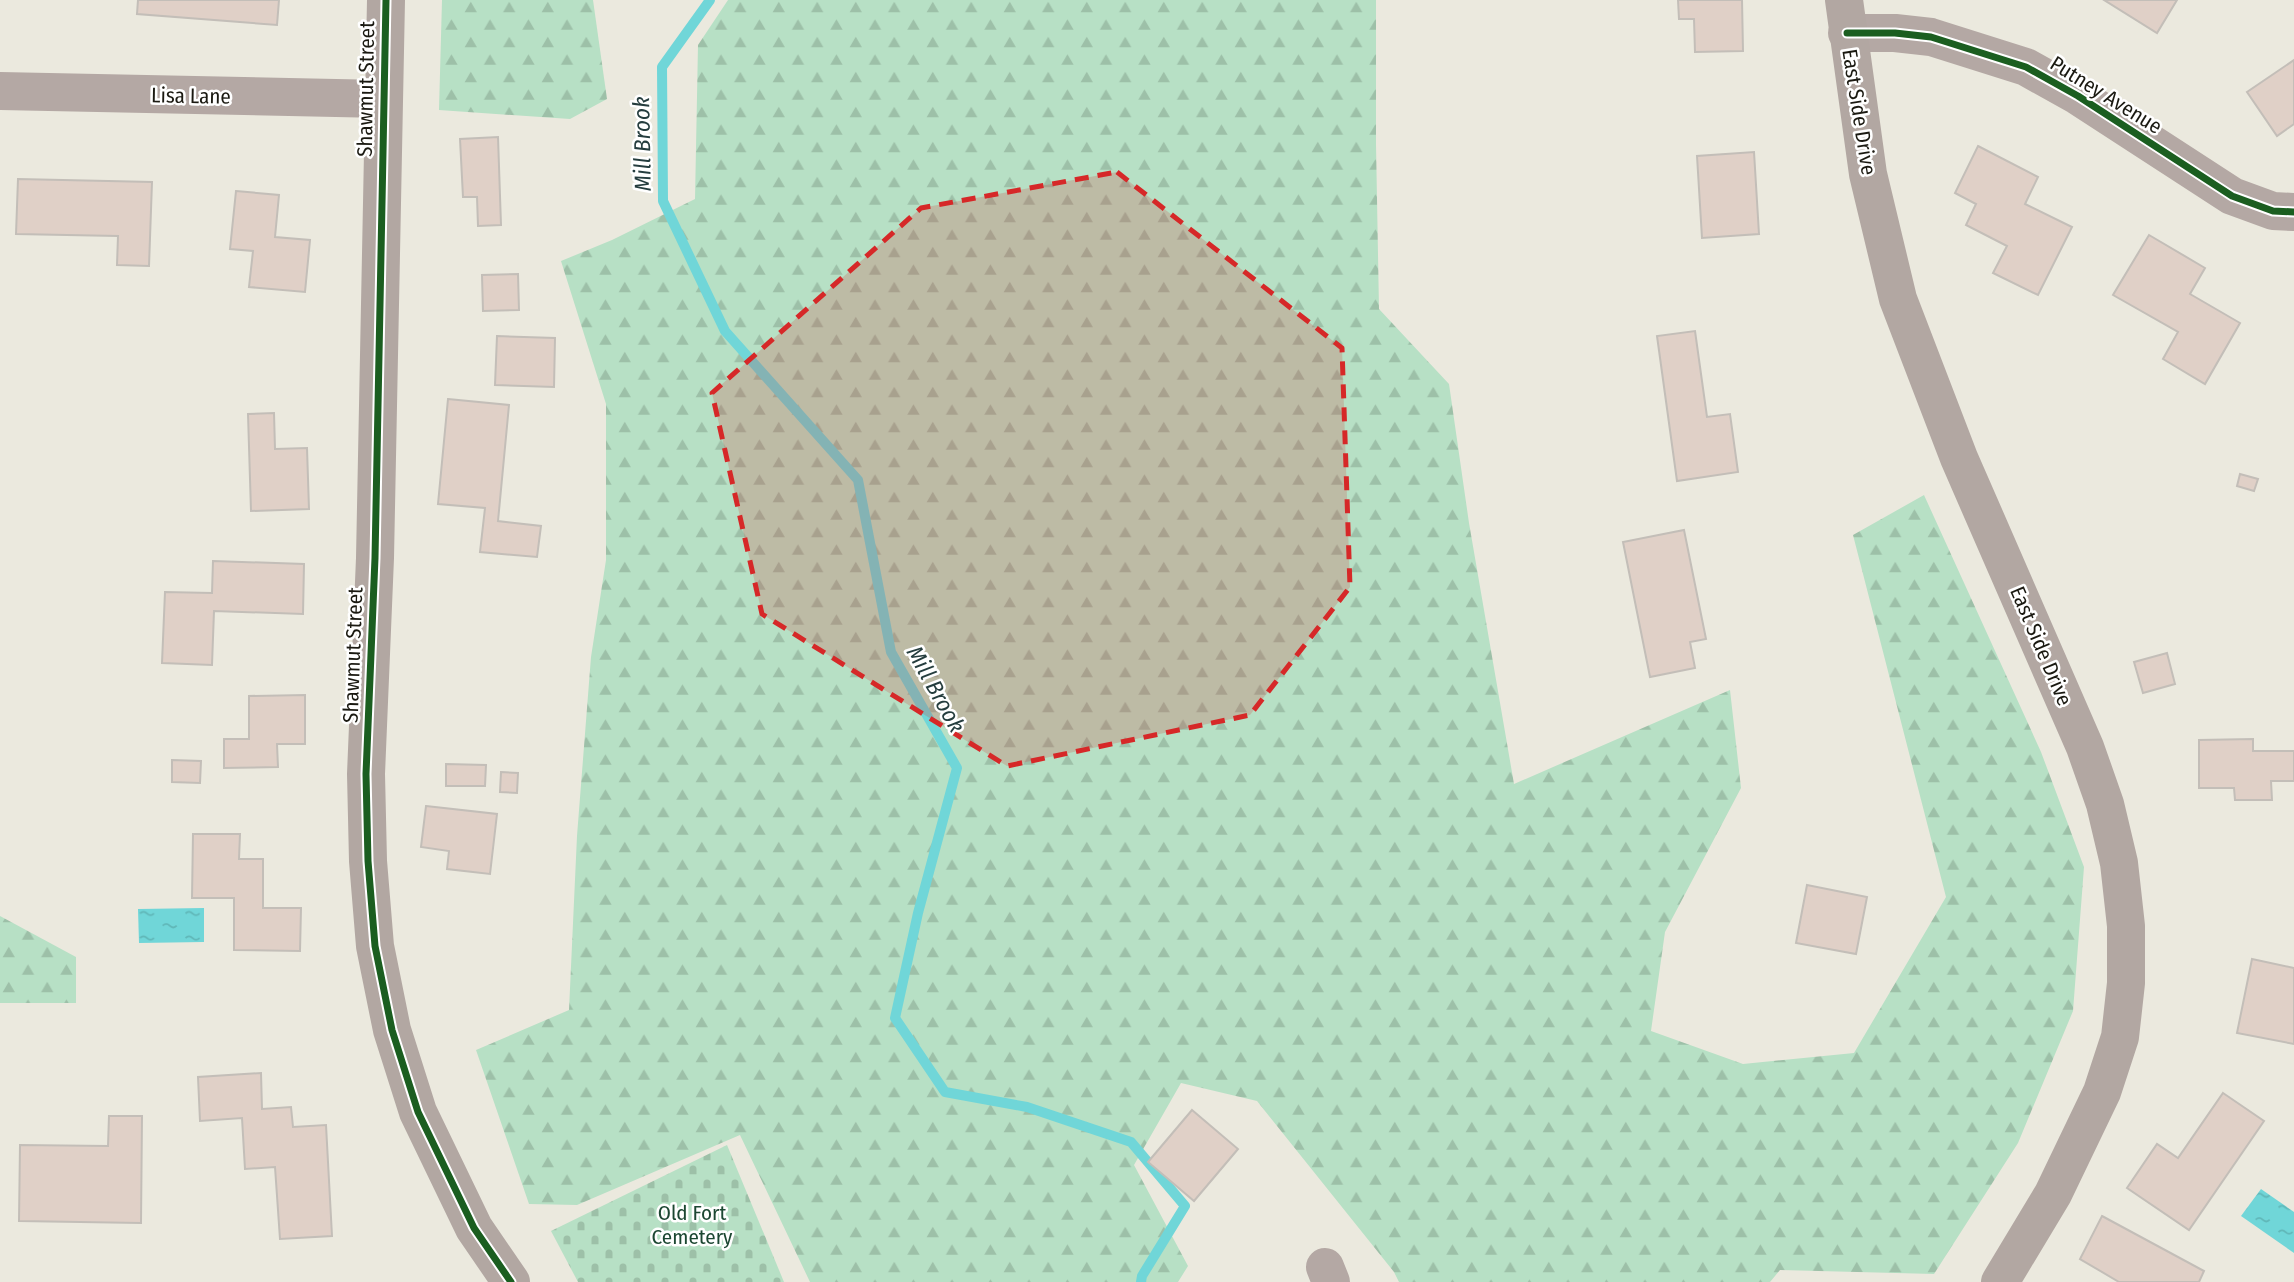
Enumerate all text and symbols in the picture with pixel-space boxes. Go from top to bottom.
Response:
street label: Shawmut Street [352,21,380,157]
street label: East Side Drive [1836,47,1882,177]
street label: Putney Avenue [2045,50,2167,140]
street label: Lisa Lane [151,82,231,110]
water label: Mill Brook [627,96,657,192]
street label: East Side Drive [2004,582,2078,710]
street label: Shawmut Street [338,586,368,723]
water label: Mill Brook [901,641,971,737]
park label: Old Fort Cemetery [652,1200,733,1250]

